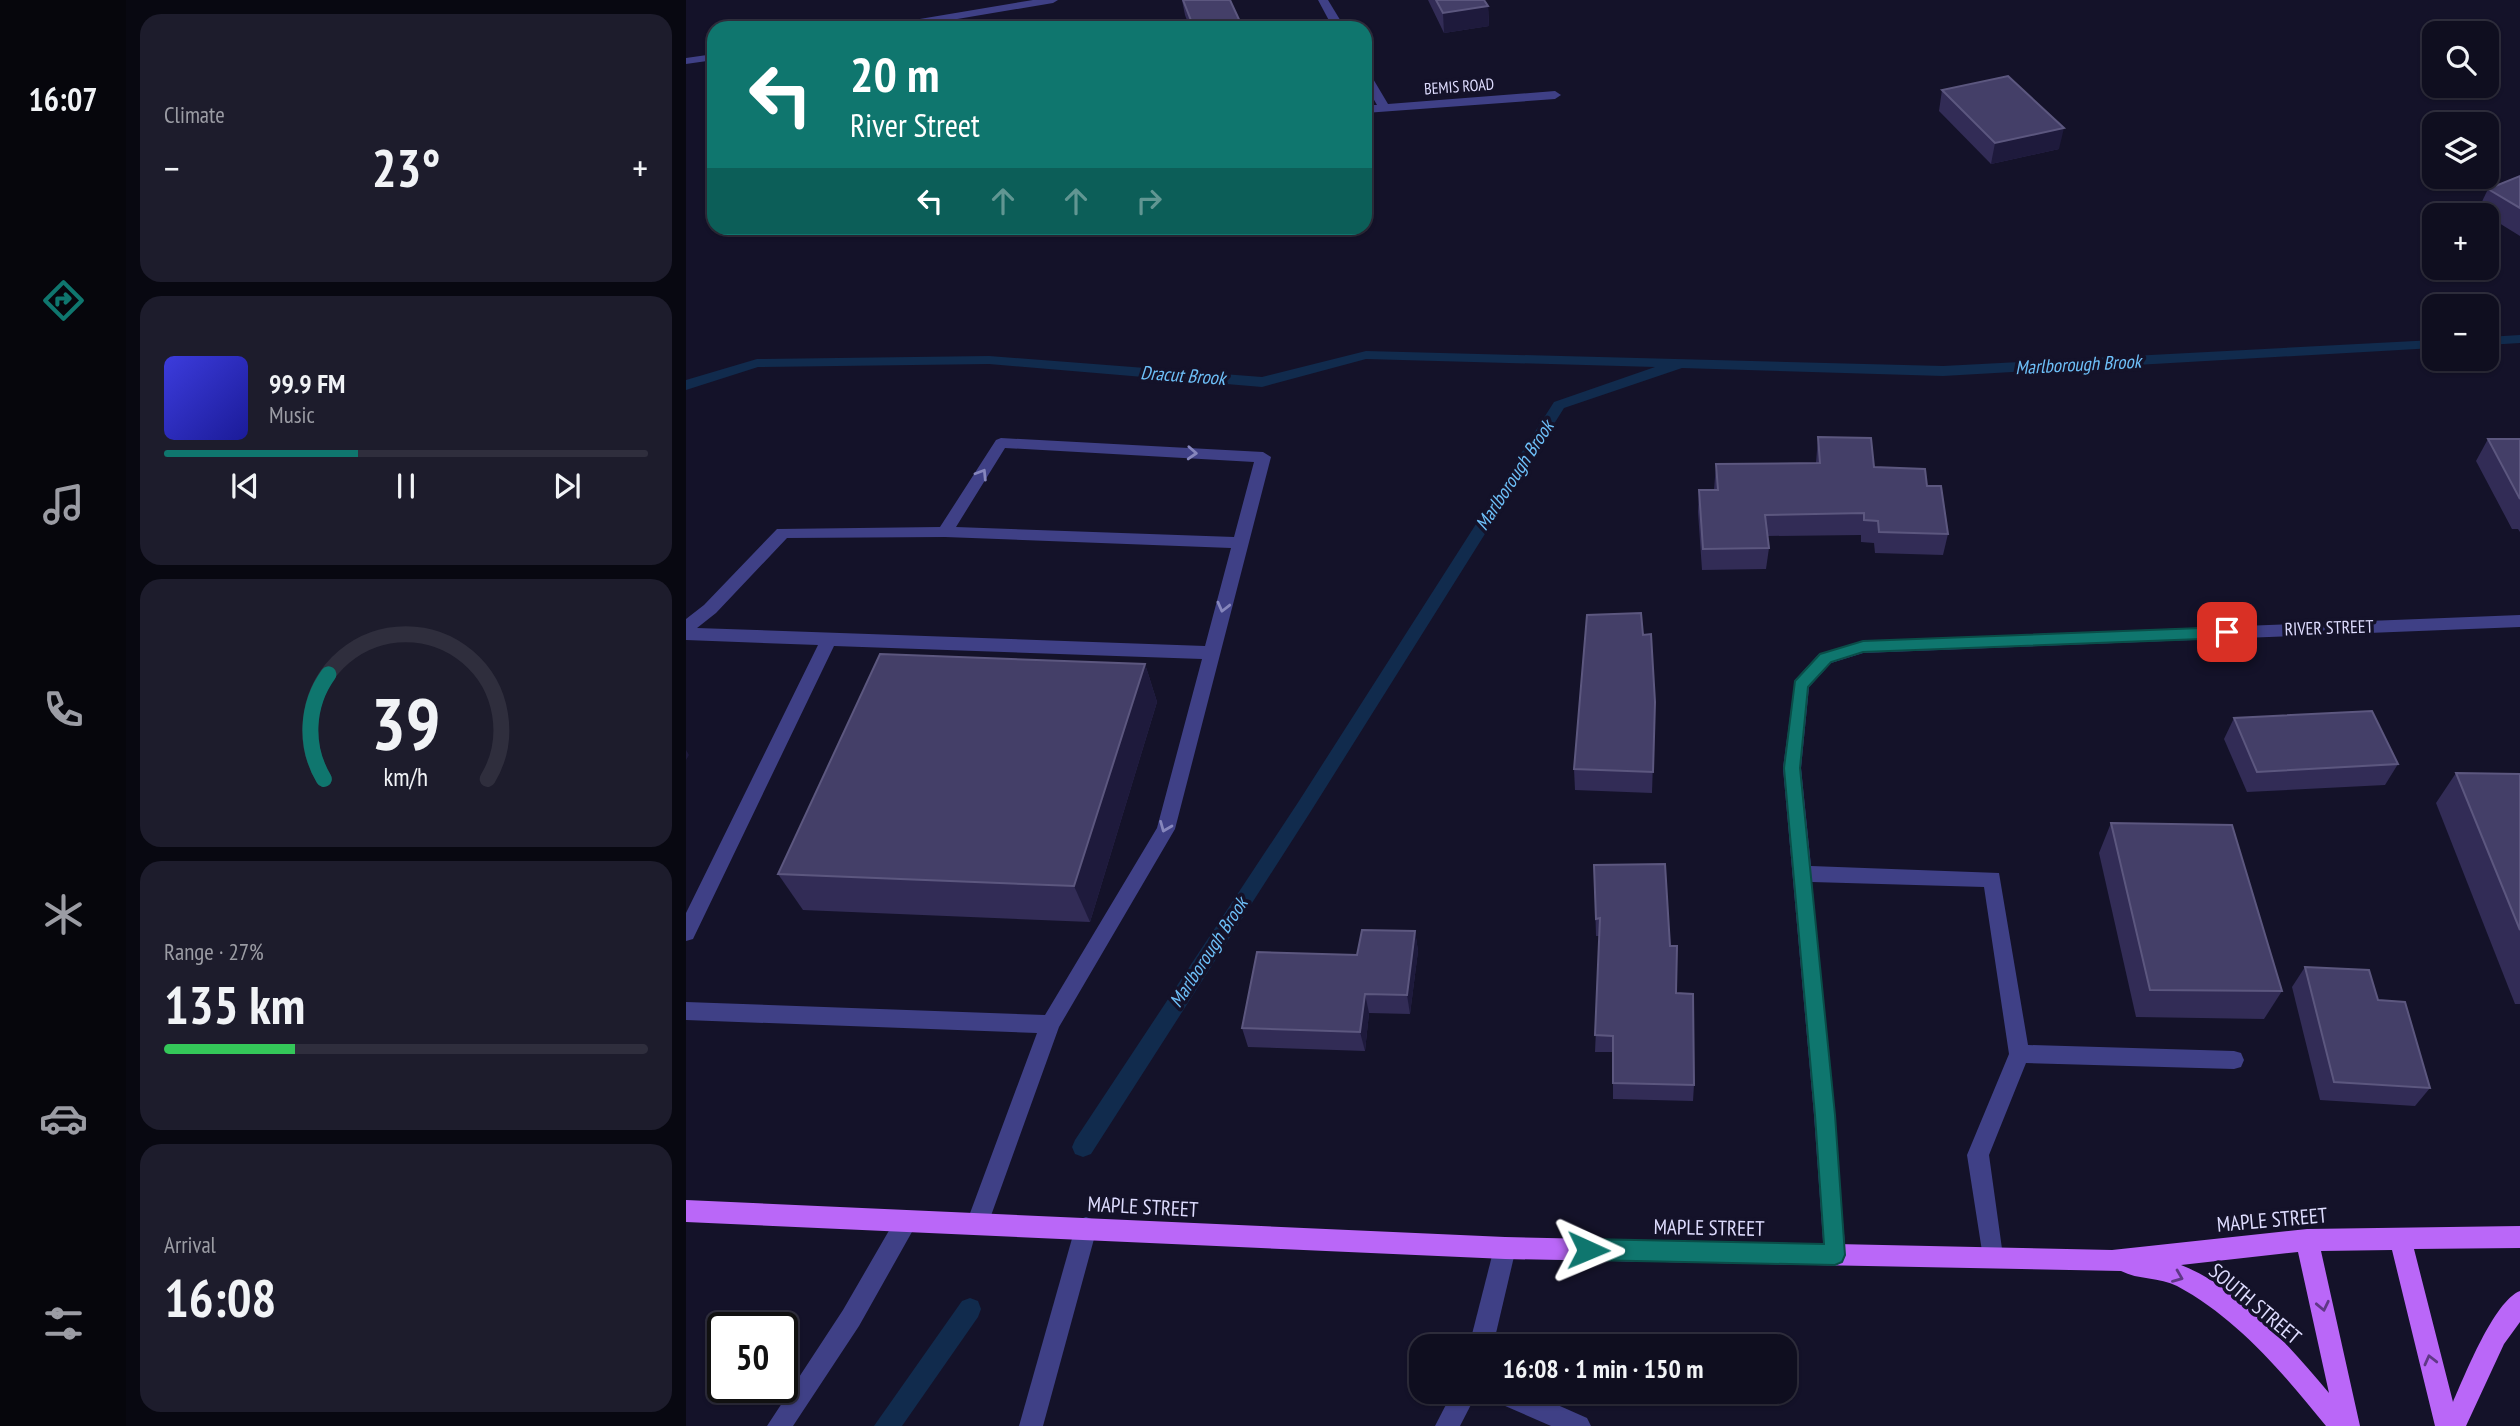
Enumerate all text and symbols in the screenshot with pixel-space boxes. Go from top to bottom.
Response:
map controls [2422,21,2499,371]
button: search [2422,21,2499,98]
text: 20 m [850,42,939,106]
icon: left [735,49,826,140]
street label: BEMIS ROAD [1423,74,1495,98]
text: 16:07 [28,78,98,120]
text: Climate [164,100,225,129]
text: River Street [850,104,980,146]
button: layers [2422,112,2499,189]
text: 23° [372,134,440,201]
text: − [164,143,180,192]
text: + [632,143,648,192]
icon: left [911,182,949,220]
icon: ahead [984,182,1022,220]
icon: ahead [1057,182,1095,220]
icon: right [1130,182,1168,220]
button: + [2422,203,2499,280]
icon: directions [39,276,88,325]
button: − [2422,294,2499,371]
water label: Marlborough Brook [2014,349,2144,379]
water label: Dracut Brook [1140,360,1229,390]
text: 99.9 FM [269,367,345,400]
text: Music [269,400,315,429]
water label: Marlborough Brook [1470,413,1560,534]
one-way arrow [1187,445,1198,460]
icon: previous [226,467,264,505]
icon: pause [387,467,425,505]
icon: next [548,467,586,505]
one-way arrow [973,469,986,482]
icon: music [39,480,88,529]
one-way arrow [1217,601,1231,613]
pin [2197,602,2257,662]
icon: arrive [2208,613,2246,651]
street label: RIVER STREET [2284,614,2374,641]
text: 39 [371,675,441,769]
icon: phone [39,685,88,734]
text: km/h [384,761,428,793]
one-way arrow [1160,820,1174,832]
icon: climate [39,890,88,939]
water label: Marlborough Brook [1164,890,1254,1011]
text: Range · 27% [164,937,264,966]
text: 135 km [164,971,305,1038]
icon: car [39,1094,88,1143]
street label: MAPLE STREET [1087,1190,1200,1223]
street label: MAPLE STREET [2216,1201,2329,1238]
position arrow [1551,1213,1625,1287]
street label: MAPLE STREET [1653,1213,1765,1242]
text: Arrival [164,1230,216,1259]
street label: SOUTH STREET [2204,1257,2308,1350]
text: 16:08 [164,1264,276,1331]
one-way arrow [2171,1268,2183,1282]
icon: filters [39,1299,88,1348]
one-way arrow [2314,1300,2329,1312]
speed limit sign: 50 [707,1312,798,1403]
text: 16:08 · 1 min · 150 m [1503,1352,1703,1385]
one-way arrow [2424,1354,2438,1366]

